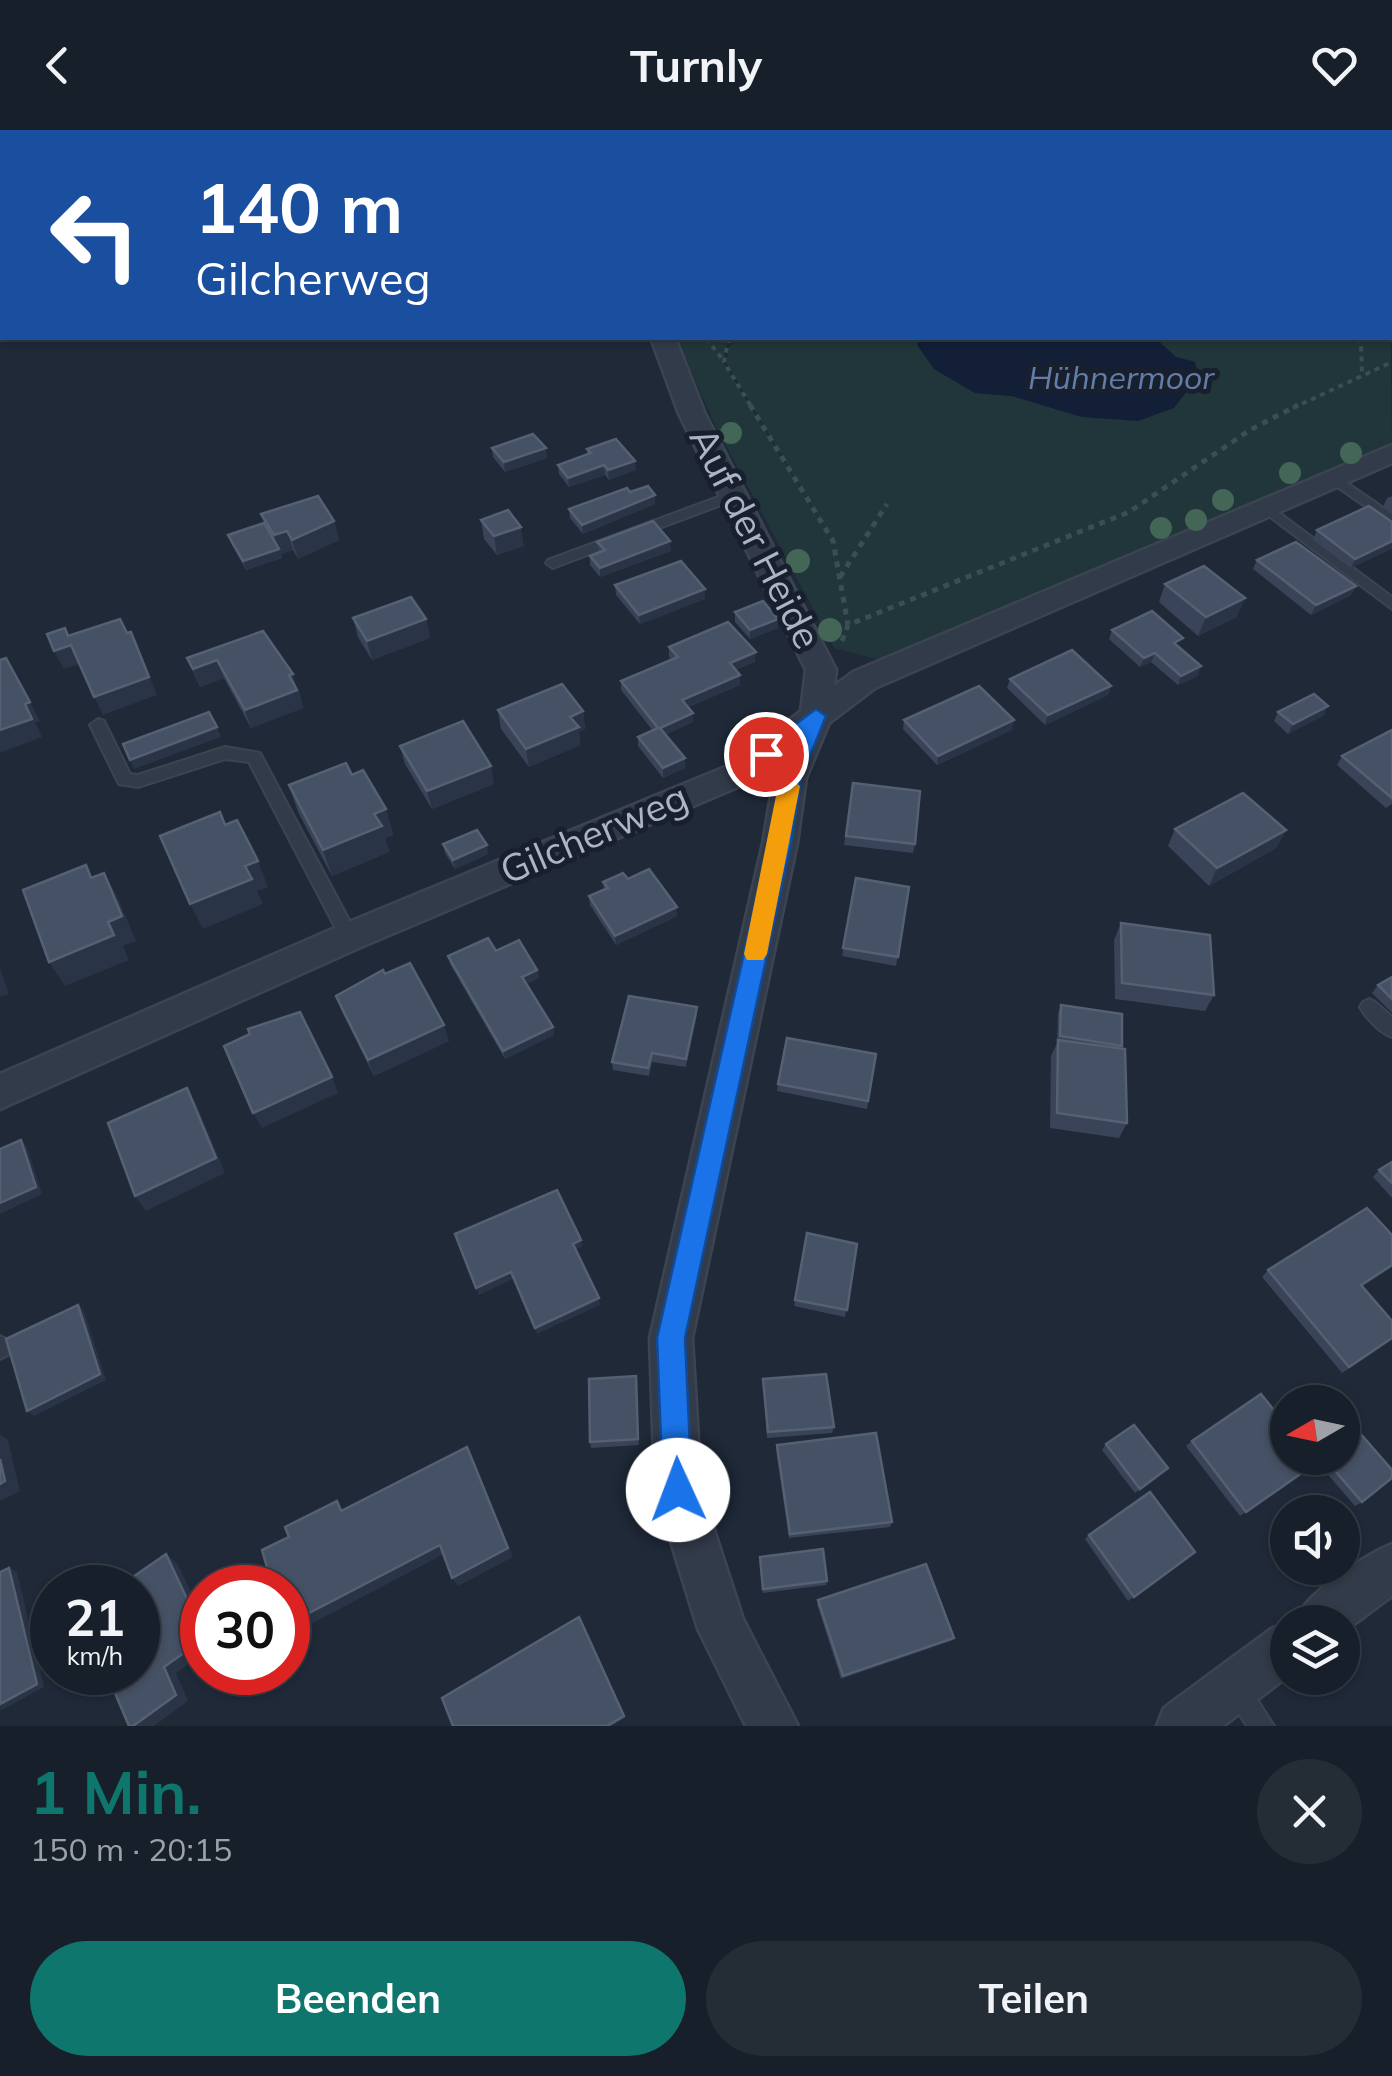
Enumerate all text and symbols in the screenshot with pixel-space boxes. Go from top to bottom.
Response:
text: Turnly [630,37,762,93]
icon: back [30,38,85,93]
icon: heart [1307,38,1362,93]
text: 140 m [195,163,403,251]
icon: left [30,170,160,300]
text: Gilcherweg [195,250,431,306]
water label: Hühnermoor [1028,357,1215,397]
street label: Auf der Heide [680,419,832,656]
pin [724,712,809,797]
icon: arrive [739,727,794,782]
street label: Gilcherweg [493,772,695,894]
north arrow [1270,1385,1360,1475]
map controls [1270,1385,1360,1695]
position arrow [626,1438,730,1542]
button: sound [1270,1495,1360,1585]
speed limit sign: 30 [180,1565,310,1695]
text: 21 [65,1586,125,1649]
button: layers [1270,1605,1360,1695]
text: km/h [67,1640,123,1671]
text: 1 Min. [30,1754,201,1829]
button: close [1257,1759,1362,1864]
text: 150 m · 20:15 [30,1829,232,1869]
button: Beenden [30,1941,686,2056]
button: Teilen [706,1941,1362,2056]

